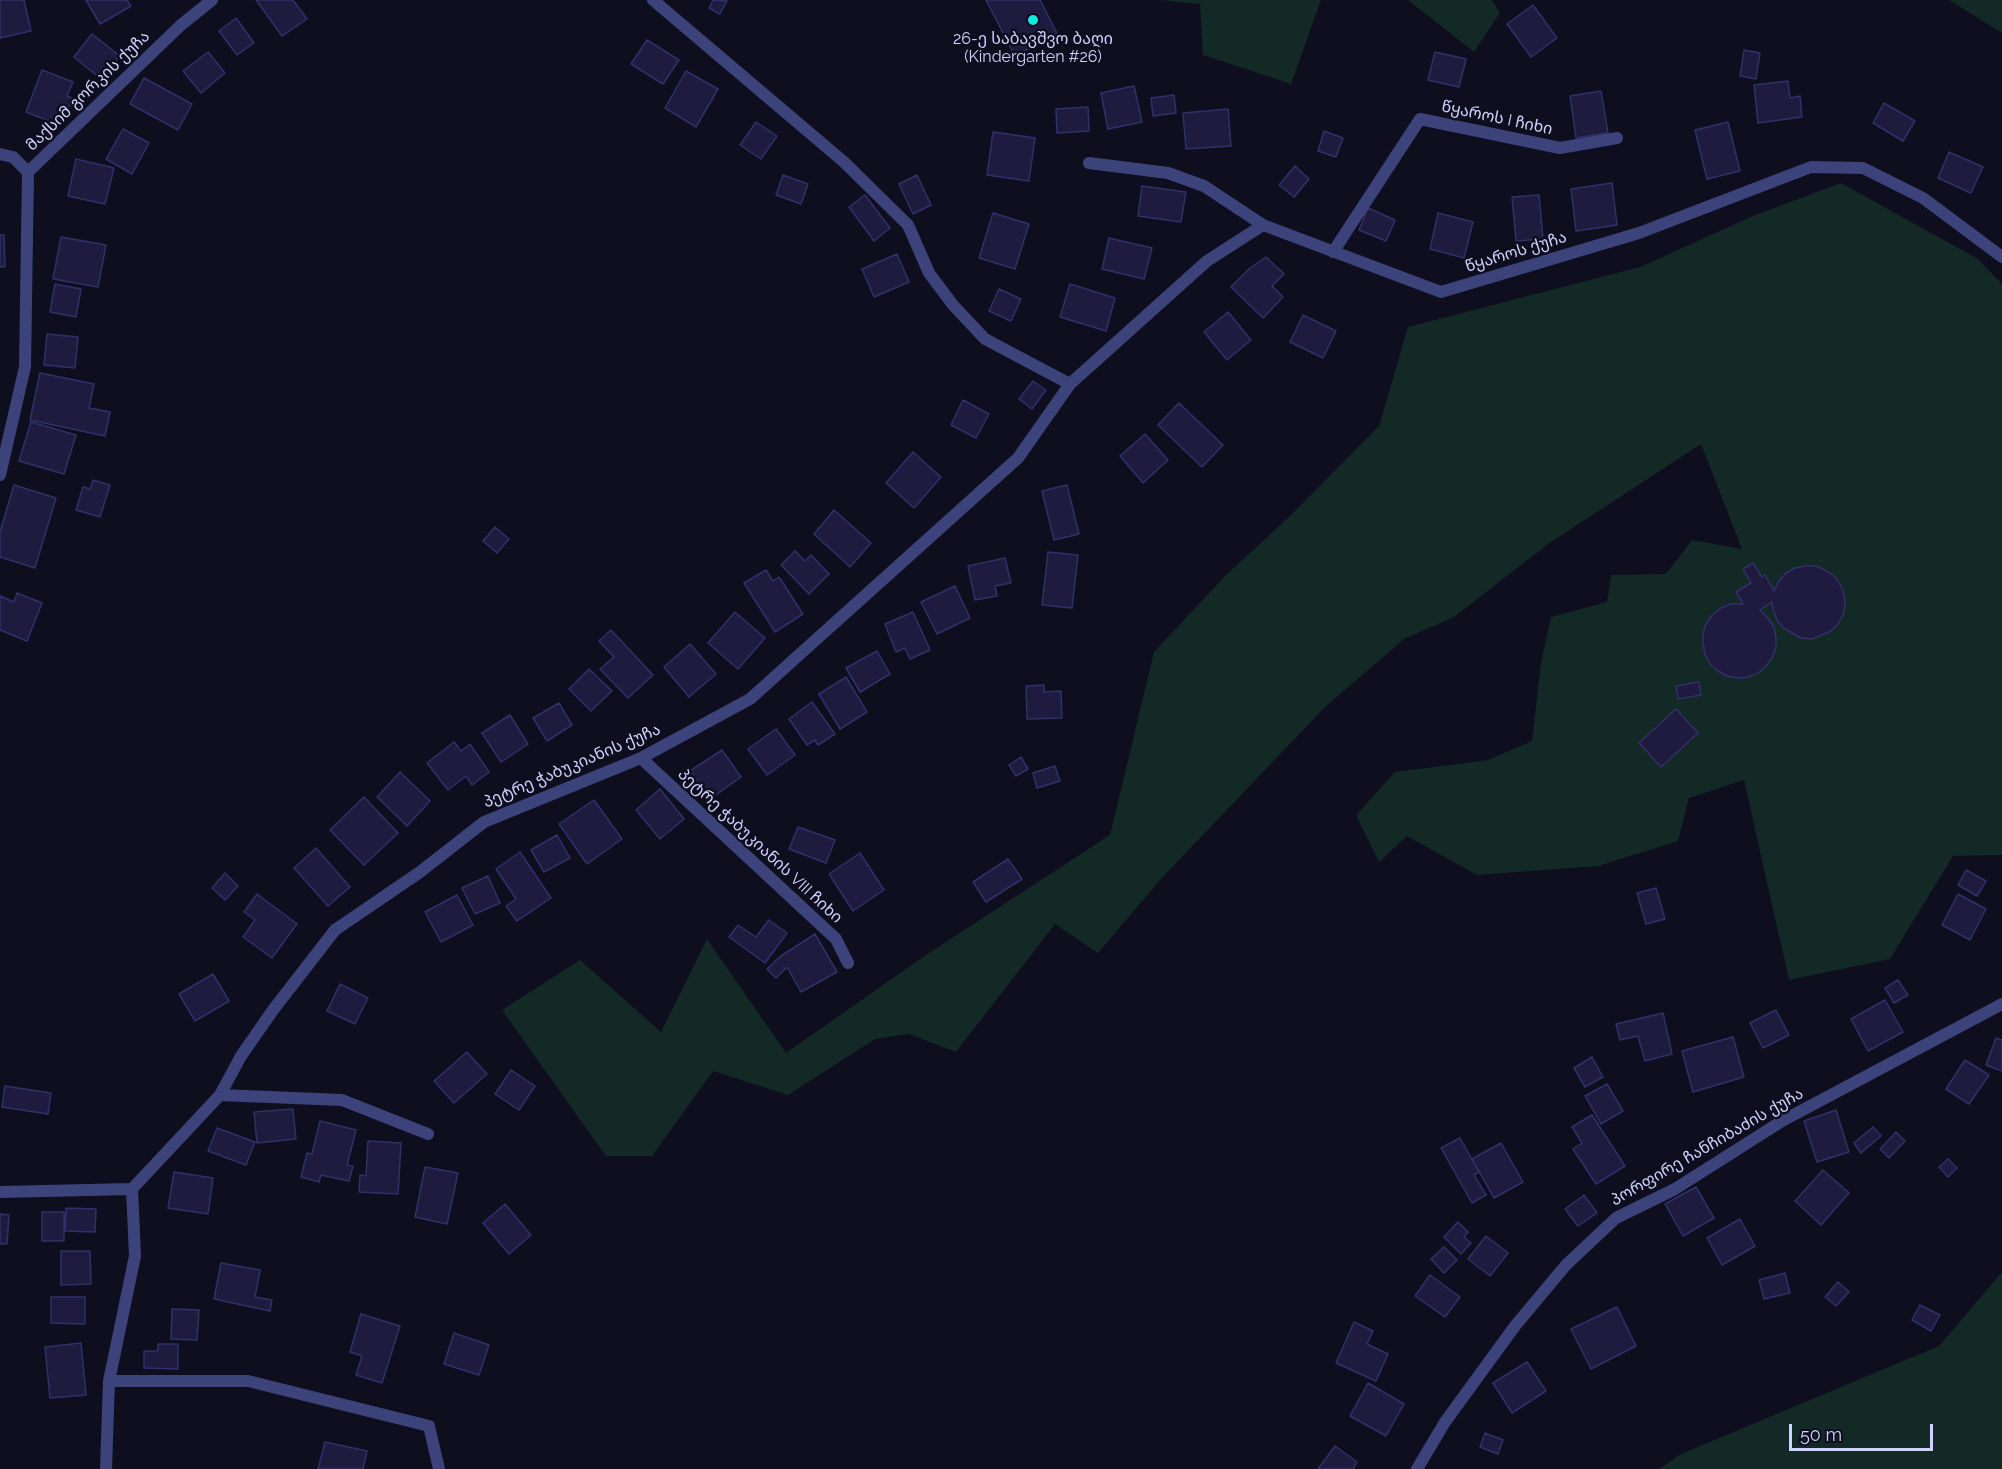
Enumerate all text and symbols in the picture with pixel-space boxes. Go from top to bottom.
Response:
marker: 26-ე საბავშვო ბაღი (Kindergarten #26) [1026,13,1040,27]
street label: მაქსიმ გორკის ქუჩა [22,27,154,155]
place label: 26-ე საბავშვო ბაღი (Kindergarten #26) [953,29,1113,67]
street label: წყაროს I ჩიხი [1440,97,1554,139]
street label: წყაროს ქუჩა [1463,227,1569,277]
street label: პეტრე ჭაბუკიანის ქუჩა [480,720,664,812]
street label: პეტრე ჭაბუკიანის VIII ჩიხი [674,765,846,927]
street label: პორფირე ჩანჩიბაძის ქუჩა [1607,1084,1807,1210]
scale bar [1792,1412,1936,1450]
text: 50 m [1800,1424,1842,1445]

